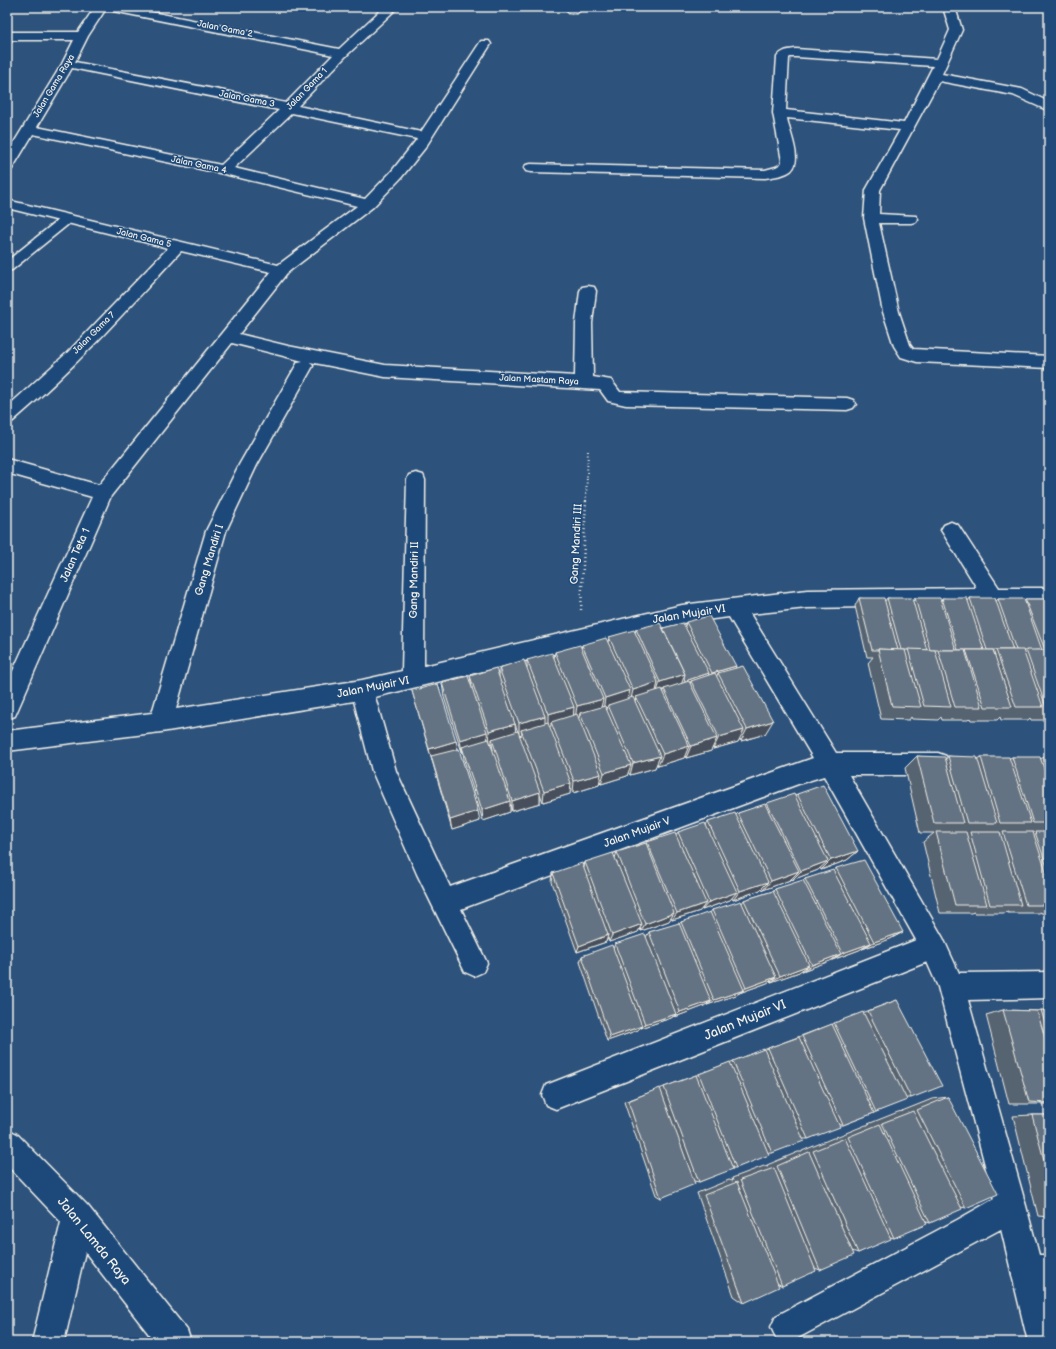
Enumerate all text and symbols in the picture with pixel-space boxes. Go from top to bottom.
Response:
street label: Jalan Gama 2 [196,18,254,40]
street label: Jalan Gama Raya [31,53,77,119]
street label: Jalan Gama 1 [284,66,330,112]
street label: Jalan Gama 3 [218,88,276,110]
street label: Jalan Gama 4 [170,154,228,176]
street label: Jalan Gama 5 [115,226,173,250]
street label: Jalan Gama 7 [71,309,118,356]
street label: Jalan Mastam Raya [499,372,579,388]
street label: Gang Mandiri III [567,503,585,585]
street label: Gang Mandiri I [192,522,226,597]
street label: Jalan Teta 1 [57,526,93,584]
street label: Gang Mandiri II [407,541,421,619]
street label: Jalan Mujair VI [652,602,727,626]
street label: Jalan Mujair VI [336,674,411,700]
street label: Jalan Mujair V [602,814,672,850]
street label: Jalan Mujair VI [702,996,788,1044]
street label: Jalan Lamda Raya [54,1194,134,1288]

